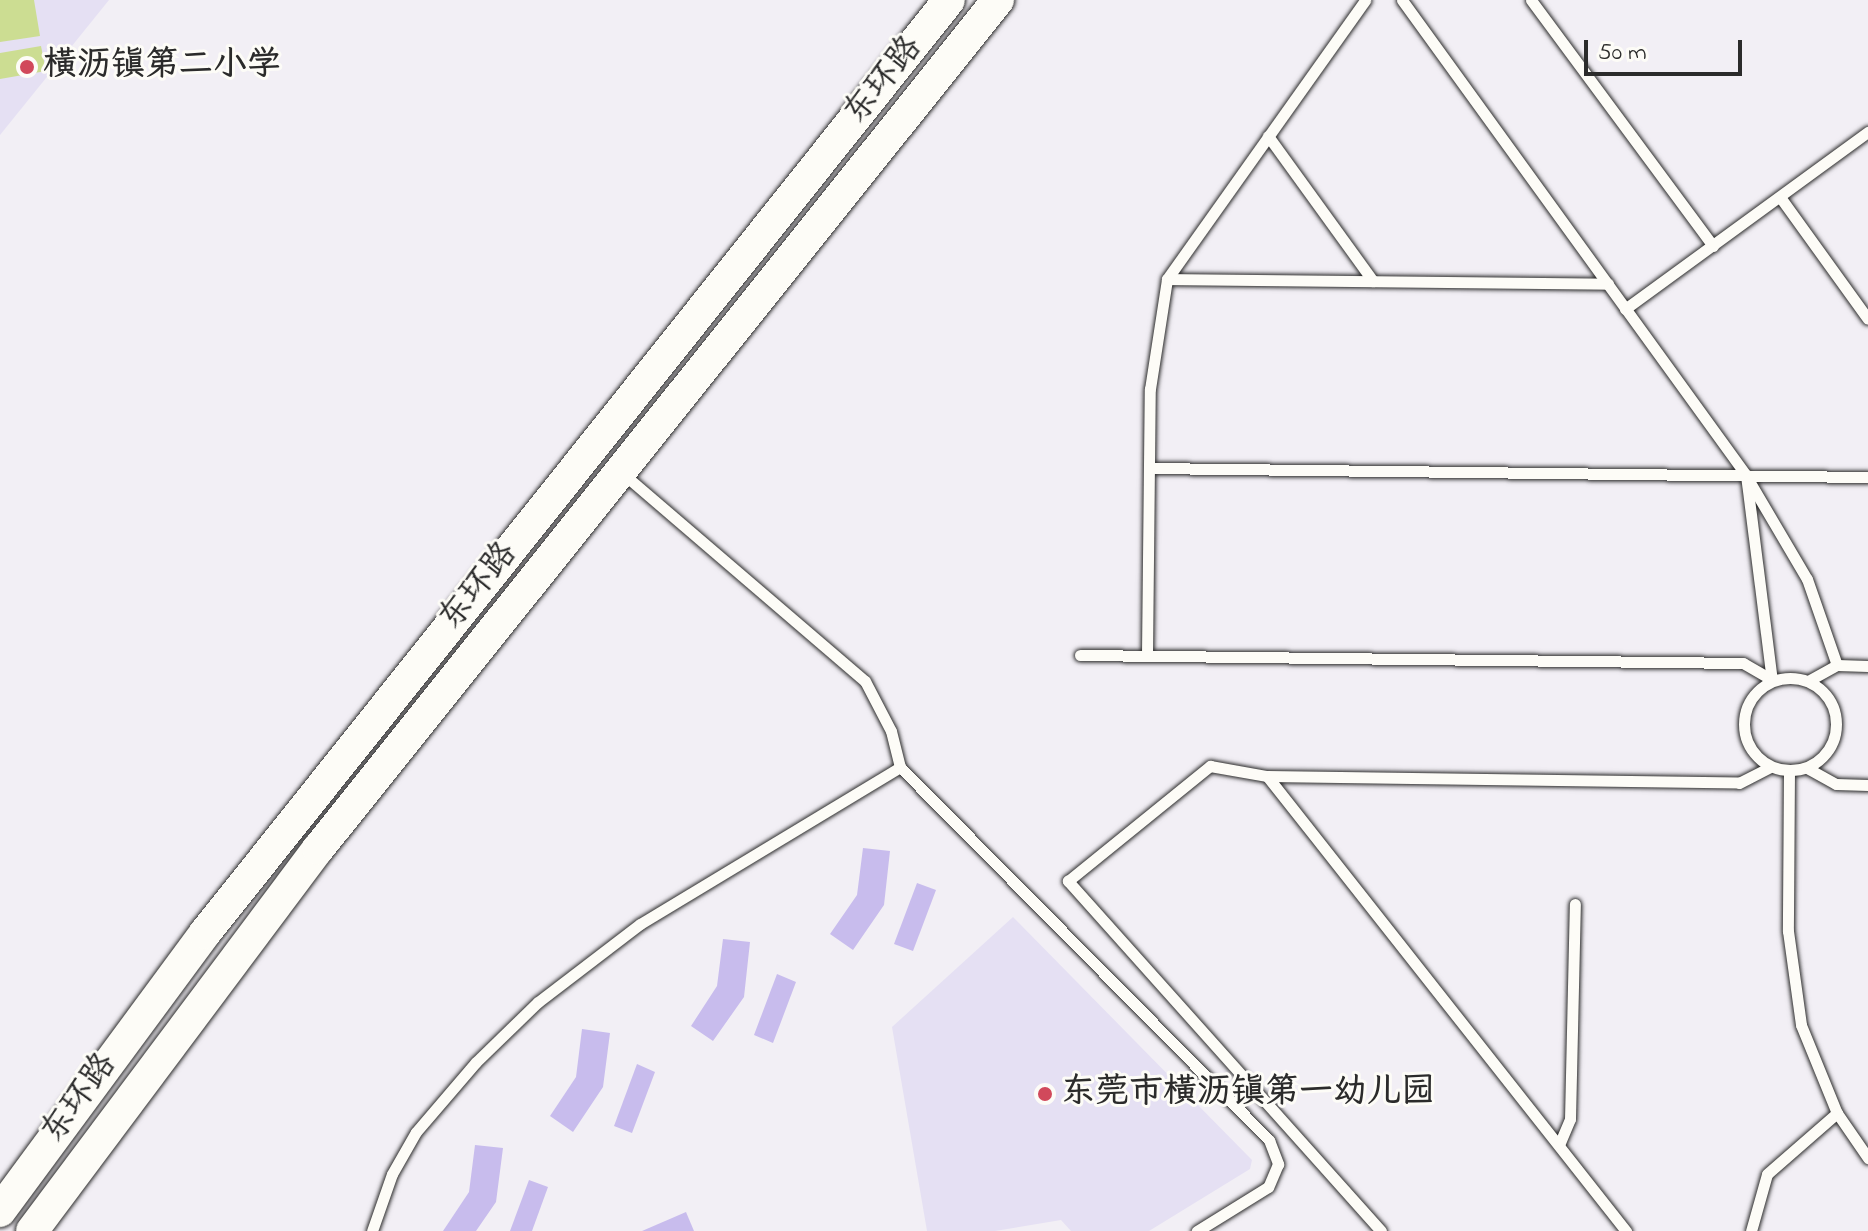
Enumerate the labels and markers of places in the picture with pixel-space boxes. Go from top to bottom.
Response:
place label: 横沥镇第二小学 [43,47,281,87]
marker: 横沥镇第二小学 [18,58,36,76]
place label: 东莞市横沥镇第一幼儿园 [1061,1074,1435,1114]
marker: 东莞市横沥镇第一幼儿园 [1036,1085,1054,1103]

